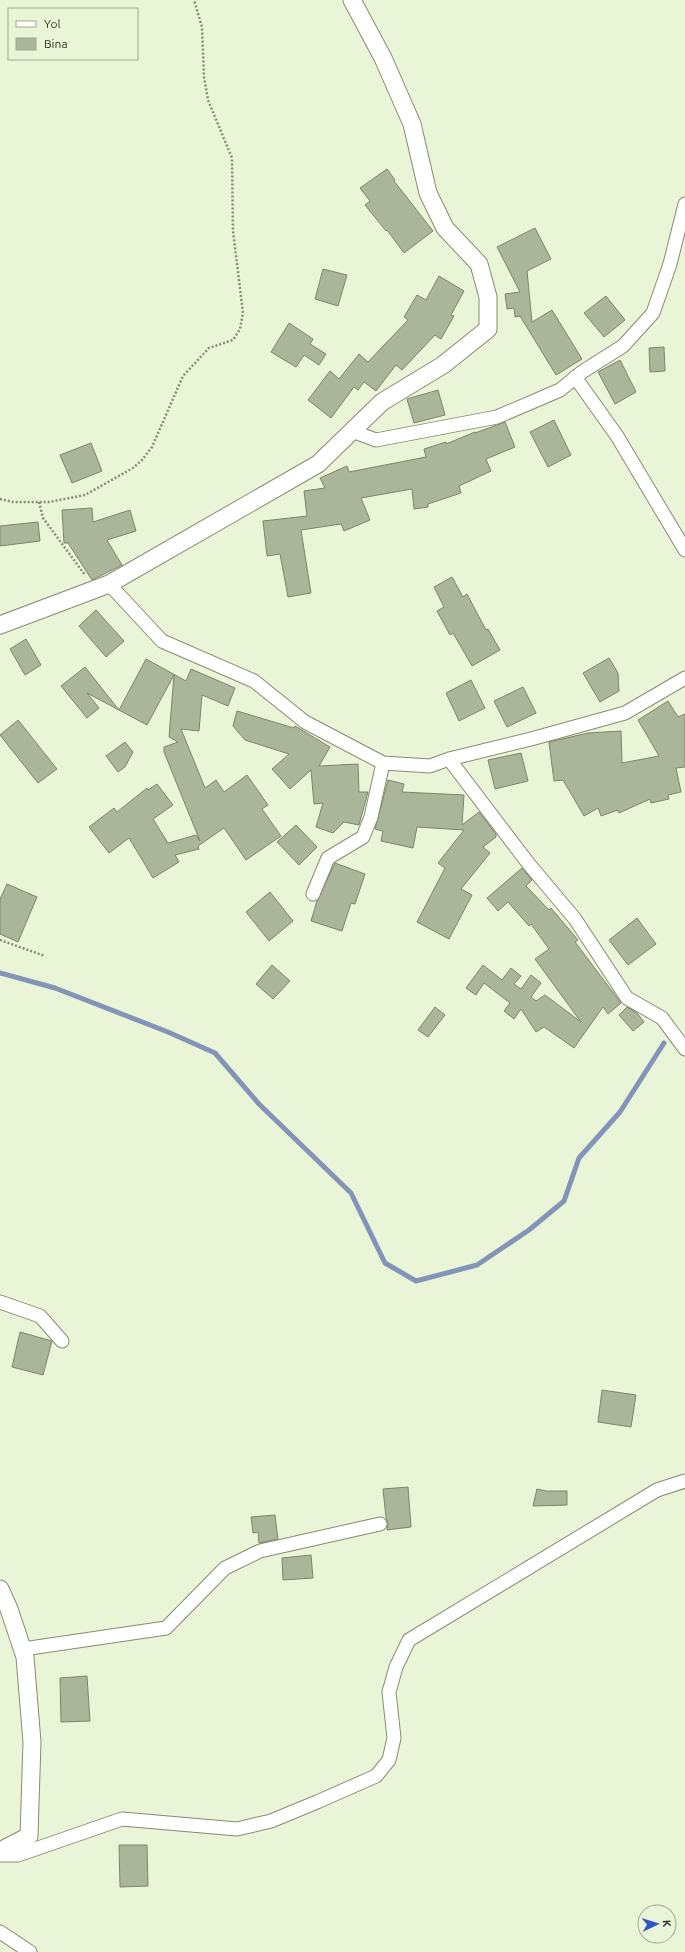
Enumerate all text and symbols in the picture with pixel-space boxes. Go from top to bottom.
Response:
legend [8,8,138,60]
text: Yol [44,17,61,30]
text: Bina [44,37,68,50]
north arrow [637,1904,677,1944]
text: K [661,1919,673,1928]

